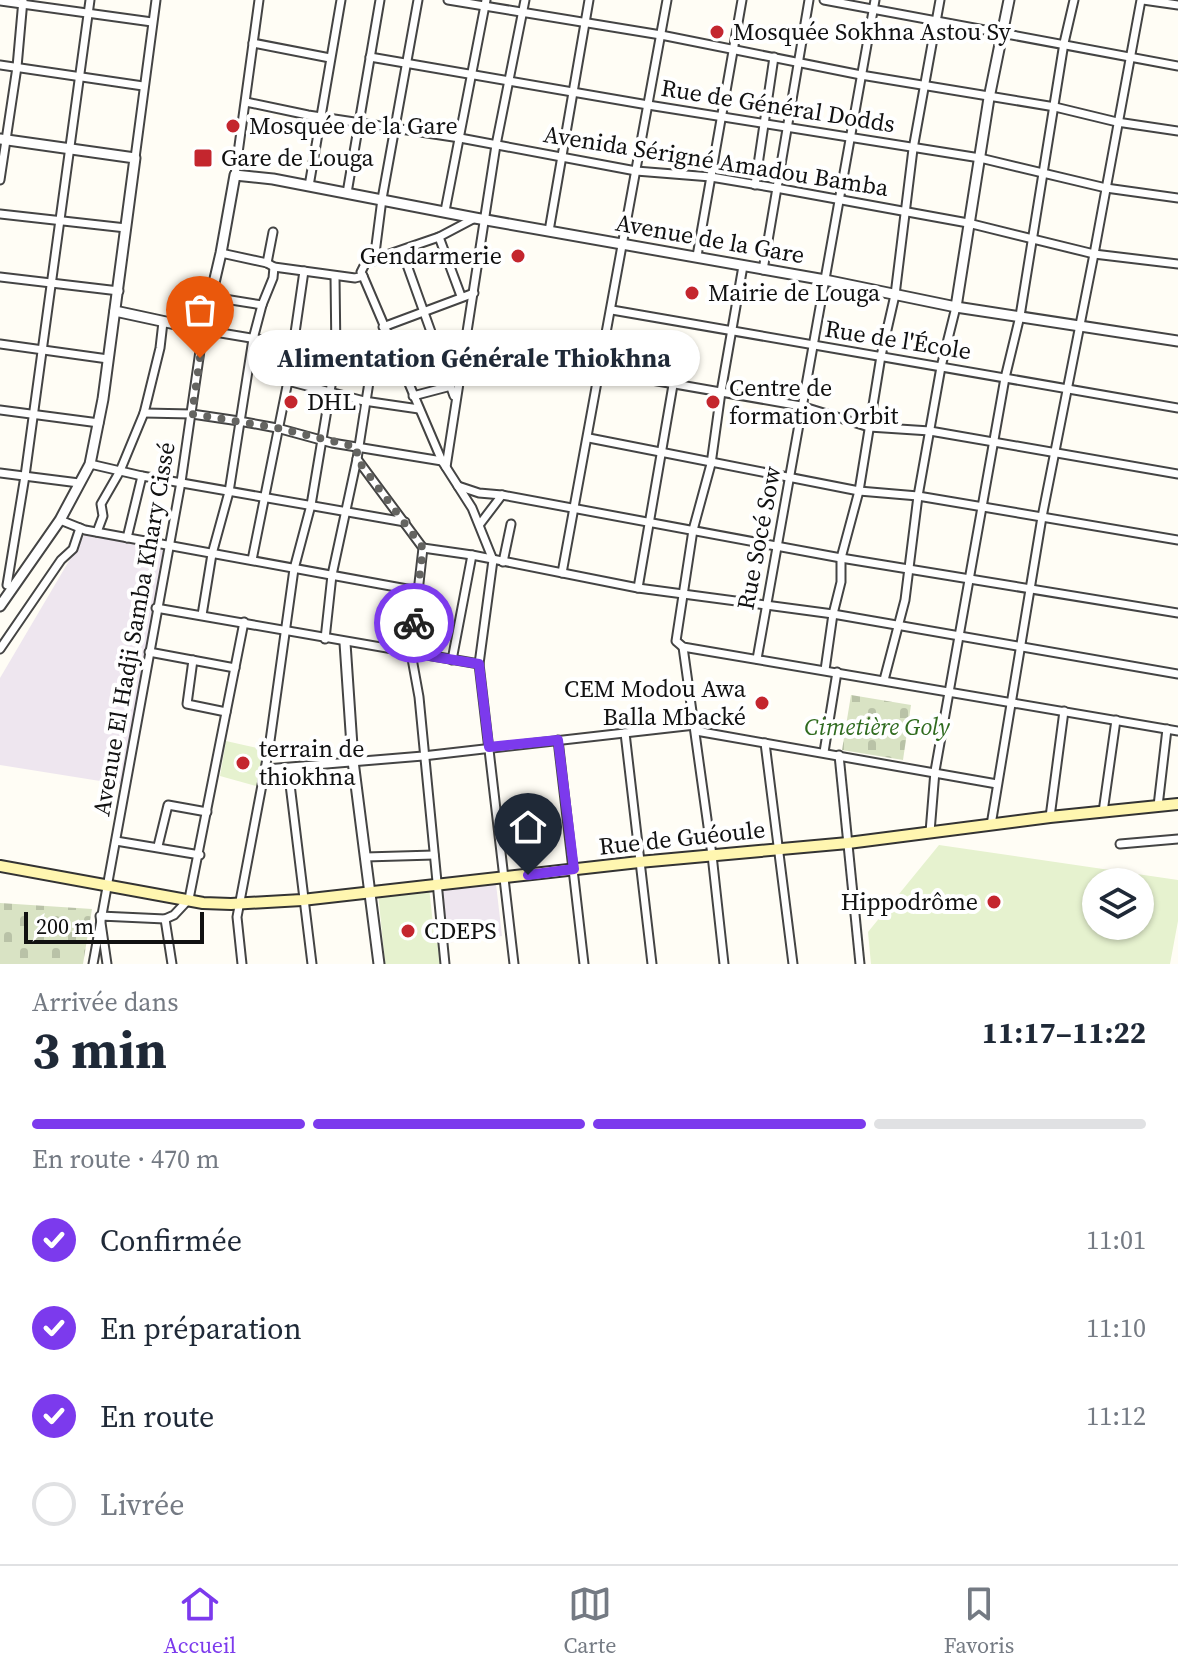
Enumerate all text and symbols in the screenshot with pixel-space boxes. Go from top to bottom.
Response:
place label: Mosquée Sokhna Astou Sy [733,15,1012,48]
marker: Mosquée Sokhna Astou Sy [708,23,726,41]
street label: Rue de Général Dodds [659,71,897,140]
place label: Mosquée de la Gare [249,109,458,142]
marker: Mosquée de la Gare [224,117,242,135]
street label: Avenida Sérigné Amadou Bamba [541,117,892,204]
place label: Gare de Louga [221,141,375,174]
marker: Gare de Louga [192,147,214,169]
street label: Avenue de la Gare [613,206,807,271]
place label: Gendarmerie [360,239,502,272]
marker: Gendarmerie [509,247,527,265]
pin [166,276,234,358]
place label: Mairie de Louga [708,276,881,309]
marker: Mairie de Louga [683,284,701,302]
icon: bag [178,288,222,332]
street label: Rue de l'École [822,312,974,367]
callout: Alimentation Générale Thiokhna [248,330,700,386]
text: Alimentation Générale Thiokhna [277,340,671,376]
place label: Centre de formation Orbit [729,371,898,432]
place label: DHL [307,385,357,418]
marker: DHL [282,393,300,411]
marker: Centre de formation Orbit [704,393,722,411]
street label: Avenue El Hadji Samba Khary Cissé [84,439,183,818]
street label: Rue Socé Sow [728,463,789,613]
courier [374,583,454,663]
icon: bike [392,601,436,645]
place label: CEM Modou Awa Balla Mbacké [564,672,747,733]
marker: CEM Modou Awa Balla Mbacké [753,694,771,712]
park label: Cimetière Goly [804,710,950,743]
place label: terrain de thiokhna [259,732,364,793]
marker: terrain de thiokhna [234,754,252,772]
pin [494,793,562,875]
icon: home [506,805,550,849]
street label: Rue de Guéoule [597,812,767,863]
map controls [1082,868,1154,940]
button: layers [1082,868,1154,940]
place label: Hippodrôme [841,885,978,918]
marker: Hippodrôme [985,893,1003,911]
scale bar [24,908,204,944]
text: 200 m [36,911,94,941]
place label: CDEPS [424,914,497,947]
marker: CDEPS [399,922,417,940]
text: Arrivée dans [32,984,178,1020]
text: 11:17–11:22 [982,1012,1146,1053]
text: 3 min [32,1014,167,1085]
text: En route · 470 m [32,1141,220,1177]
icon: check [32,1218,76,1262]
text: Confirmée [100,1220,242,1261]
text: 11:01 [1086,1222,1146,1258]
icon: check [32,1306,76,1350]
text: En préparation [100,1308,302,1349]
text: 11:10 [1086,1310,1146,1346]
icon: check [32,1394,76,1438]
text: En route [100,1396,214,1437]
text: 11:12 [1086,1398,1146,1434]
text: Livrée [100,1484,185,1525]
tab: Accueil [164,1582,236,1660]
tab: Carte [563,1582,616,1660]
tab: Favoris [944,1582,1014,1660]

